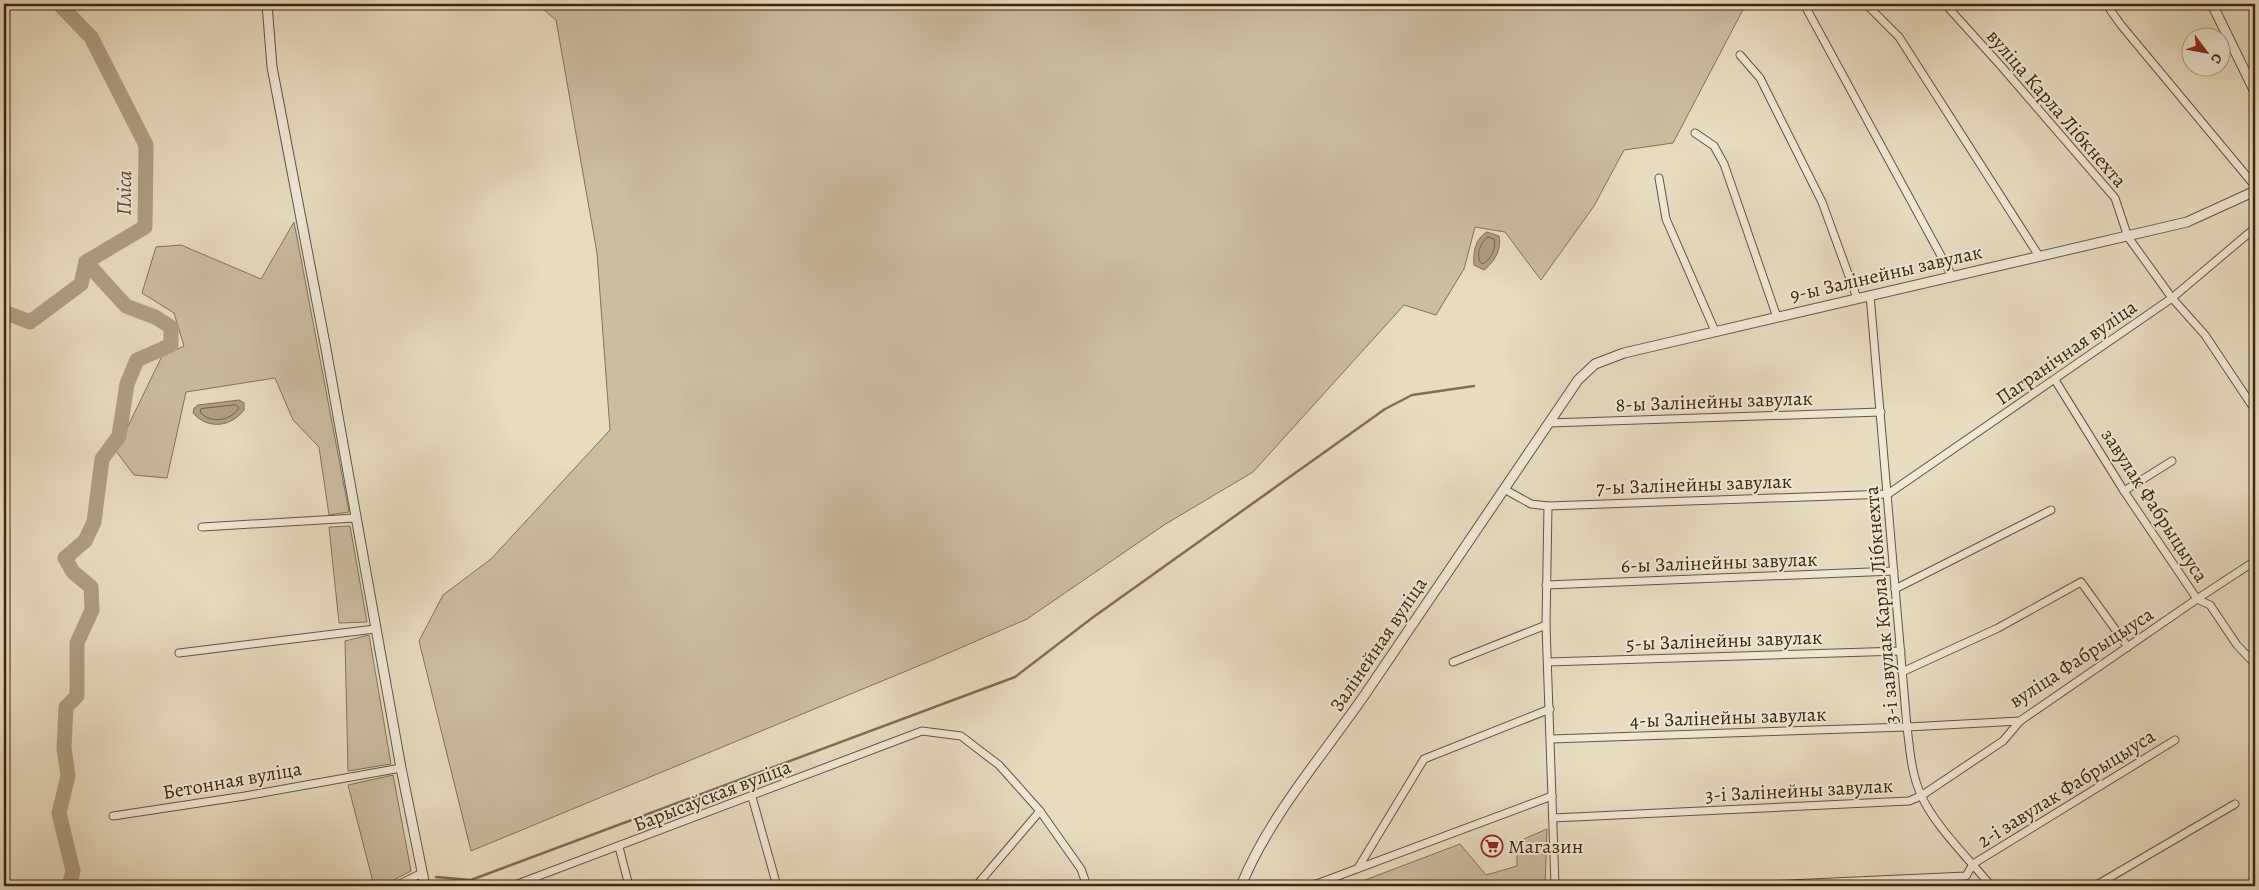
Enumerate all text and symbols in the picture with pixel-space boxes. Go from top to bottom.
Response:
street label: вуліца Карла Лібкнехта [1980,23,2133,194]
north arrow [2182,28,2232,78]
text: С [2206,50,2227,68]
water label: Пліса [110,170,138,216]
street label: 9-ы Залінейны завулак [1787,238,1985,309]
street label: Пагранічная вуліца [1990,293,2143,411]
street label: 8-ы Залінейны завулак [1615,385,1813,418]
street label: завулак Фабрыцыуса [2095,423,2215,588]
street label: 7-ы Залінейны завулак [1596,468,1792,501]
street label: 3-і завулак Карла Лібкнехта [1858,484,1905,725]
street label: 6-ы Залінейны завулак [1620,546,1818,579]
street label: Залінейная вуліца [1323,571,1434,717]
street label: вуліца Фабрыцыуса [2004,600,2159,714]
street label: 5-ы Залінейны завулак [1626,624,1823,657]
street label: 4-ы Залінейны завулак [1629,701,1827,734]
street label: 2-і завулак Фабрыцыуса [1972,722,2161,854]
street label: Барысаўская вуліца [629,753,796,838]
street label: Бетонная вуліца [160,755,304,806]
street label: 3-і Залінейны завулак [1704,772,1894,809]
place label: Магазин [1508,833,1583,860]
supermarket icon: Магазин [1480,834,1504,858]

